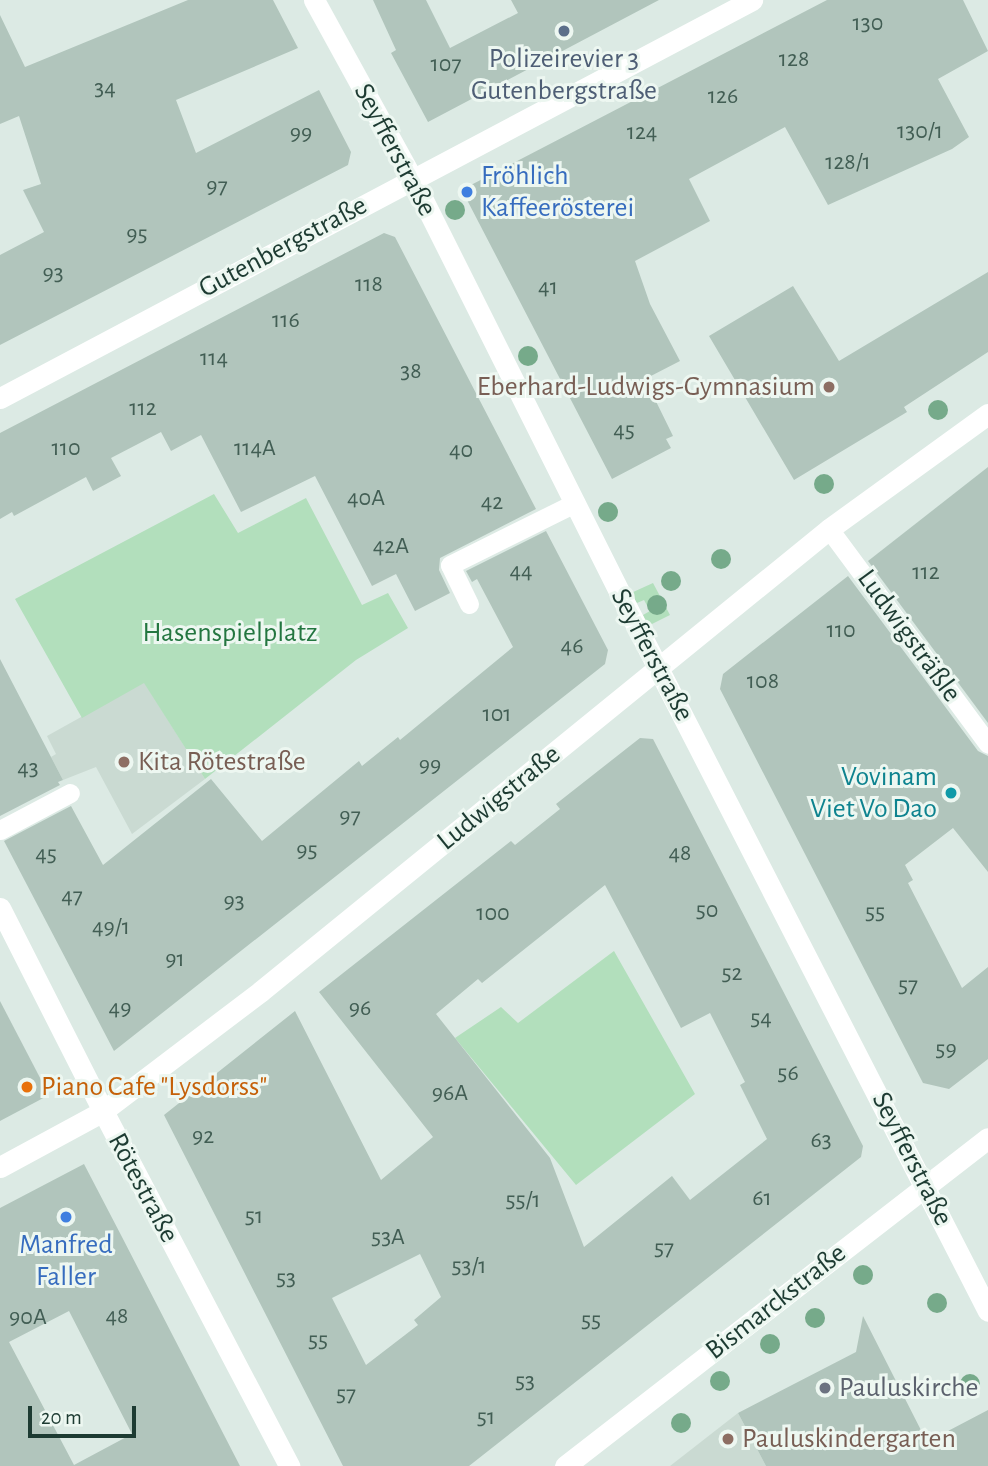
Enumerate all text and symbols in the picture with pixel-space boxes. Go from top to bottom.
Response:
house number: 130 [853,10,883,38]
marker: Polizeirevier 3 Gutenbergstraße [556,23,572,39]
place label: Polizeirevier 3 Gutenbergstraße [471,42,657,108]
house number: 128 [779,46,809,74]
house number: 107 [431,51,461,79]
house number: 34 [94,75,116,103]
street label: Seyfferstraße [346,78,444,222]
house number: 126 [708,83,738,111]
house number: 130/1 [897,118,943,146]
house number: 124 [627,119,657,147]
house number: 99 [290,120,312,148]
house number: 128/1 [825,149,871,177]
place label: Fröhlich Kaffeerösterei [481,159,634,225]
house number: 97 [206,173,228,201]
marker: Fröhlich Kaffeerösterei [459,184,475,200]
street label: Gutenbergstraße [193,189,373,305]
house number: 95 [126,221,148,249]
house number: 93 [42,260,64,288]
house number: 118 [355,271,383,299]
house number: 41 [538,274,558,302]
house number: 116 [272,307,300,335]
house number: 114 [200,345,228,373]
house number: 38 [400,358,422,386]
place label: Eberhard-Ludwigs-Gymnasium [477,370,815,404]
marker: Eberhard-Ludwigs-Gymnasium [821,379,837,395]
house number: 112 [129,395,157,423]
house number: 45 [613,417,635,445]
house number: 110 [51,435,81,463]
house number: 114A [234,435,276,463]
house number: 40 [449,437,473,465]
house number: 40A [347,485,385,513]
house number: 42 [481,489,503,517]
house number: 42A [373,533,409,561]
house number: 44 [509,558,533,586]
house number: 112 [912,559,940,587]
street label: Ludwigsträßle [850,563,968,709]
street label: Seyfferstraße [603,583,701,727]
park label: Hasenspielplatz [142,616,318,650]
house number: 110 [826,617,856,645]
house number: 46 [561,633,583,661]
house number: 108 [747,668,779,696]
house number: 101 [482,701,512,729]
street label: Ludwigstraße [431,738,567,858]
place label: Kita Rötestraße [138,745,306,779]
house number: 99 [419,752,441,780]
marker: Kita Rötestraße [116,754,132,770]
house number: 43 [17,755,39,783]
place label: Vovinam Viet Vo Dao [810,760,937,826]
marker: Vovinam Viet Vo Dao [943,785,959,801]
house number: 97 [339,803,361,831]
house number: 95 [296,837,318,865]
house number: 48 [669,840,691,868]
house number: 45 [35,841,57,869]
house number: 47 [61,883,83,911]
house number: 93 [223,888,245,916]
house number: 50 [696,897,718,925]
house number: 55 [865,899,885,927]
house number: 100 [476,900,510,928]
house number: 49/1 [92,914,130,942]
house number: 91 [165,946,185,974]
house number: 52 [722,960,742,988]
house number: 57 [898,972,918,1000]
house number: 49 [109,995,131,1023]
house number: 96 [349,995,371,1023]
house number: 54 [750,1005,772,1033]
house number: 59 [935,1036,957,1064]
house number: 56 [777,1060,799,1088]
place label: Piano Cafe "Lysdorss" [41,1070,267,1104]
marker: Piano Cafe "Lysdorss" [19,1079,35,1095]
house number: 96A [432,1080,468,1108]
street label: Seyfferstraße [864,1087,960,1231]
house number: 92 [192,1123,214,1151]
house number: 63 [810,1127,832,1155]
street label: Rötestraße [100,1128,186,1248]
house number: 61 [752,1185,772,1213]
house number: 55/1 [505,1187,541,1215]
house number: 51 [245,1203,263,1231]
marker: Manfred Faller [58,1209,74,1225]
house number: 53A [371,1224,405,1252]
place label: Manfred Faller [19,1228,113,1294]
house number: 57 [654,1235,674,1263]
street label: Bismarckstraße [699,1237,853,1367]
house number: 53/1 [451,1253,487,1281]
house number: 53 [276,1265,296,1293]
house number: 48 [106,1303,128,1331]
house number: 90A [9,1304,47,1332]
house number: 55 [581,1307,601,1335]
house number: 55 [308,1327,328,1355]
house number: 53 [515,1368,535,1396]
place label: Pauluskirche [839,1371,978,1405]
marker: Pauluskirche [817,1380,833,1396]
house number: 57 [336,1381,356,1409]
scale bar [32,1392,140,1436]
house number: 51 [477,1404,495,1432]
text: 20 m [41,1407,82,1428]
place label: Pauluskindergarten [742,1422,956,1456]
marker: Pauluskindergarten [720,1431,736,1447]

